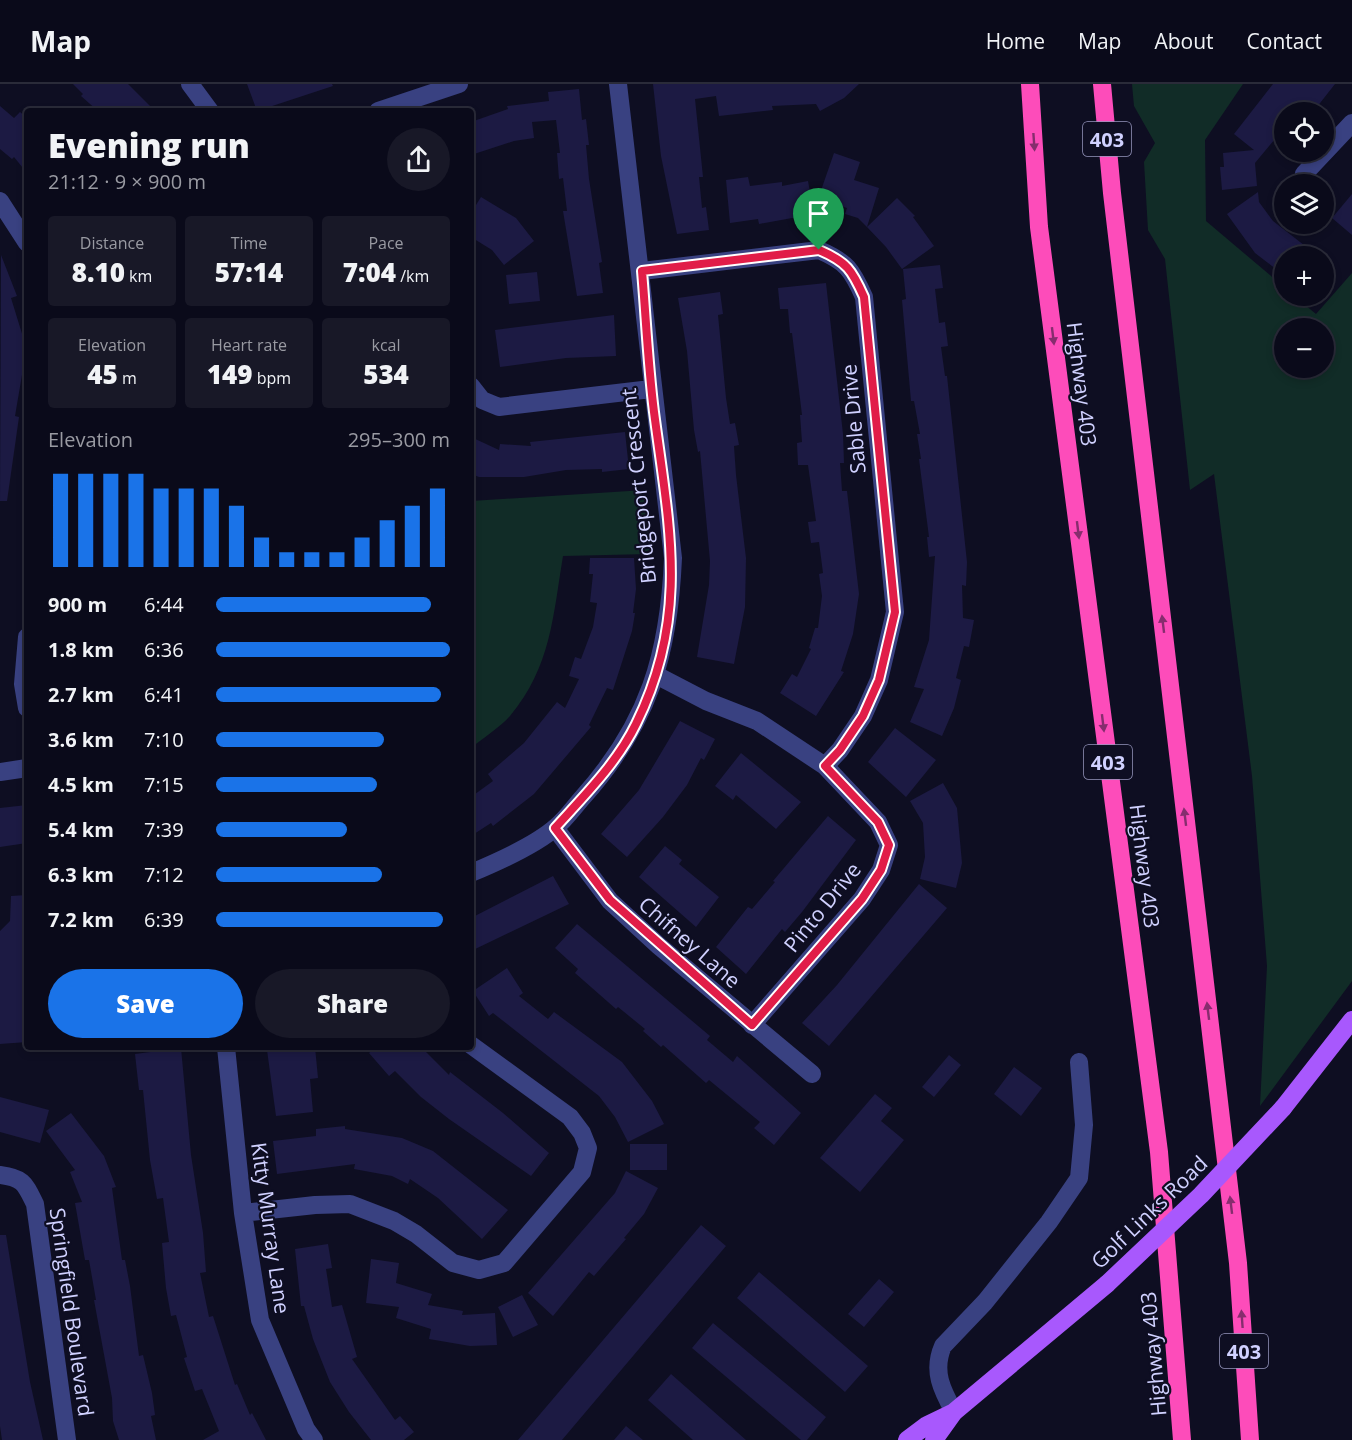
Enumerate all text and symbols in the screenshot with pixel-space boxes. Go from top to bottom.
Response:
text: Map [30,22,91,60]
text: Home [986,27,1045,55]
text: Map [1078,27,1121,55]
text: About [1154,27,1214,55]
text: Contact [1247,27,1322,55]
map controls [1274,102,1334,378]
button: locate [1274,102,1334,162]
road number: 403 [1083,122,1131,156]
text: Evening run [48,123,250,168]
button: share [387,128,450,191]
one-way arrow [1029,133,1039,152]
text: 21:12 · 9 × 900 m [48,168,206,195]
button: layers [1274,174,1334,234]
pin [793,188,844,250]
icon: arrive [802,197,835,230]
text: Distance [80,232,144,254]
text: Time [231,232,267,254]
text: Pace [368,232,404,254]
button: + [1274,246,1334,306]
text: 8.10 [72,254,125,290]
text: 57:14 [215,254,283,290]
text: 7:04 [343,254,396,290]
text: km [125,265,152,287]
text: /km [396,265,429,287]
button: − [1274,318,1334,378]
street label: Highway 403 [1060,320,1104,448]
one-way arrow [1049,327,1058,346]
text: Elevation [78,334,146,356]
text: Heart rate [211,334,287,356]
text: kcal [372,334,401,356]
text: 45 [87,356,118,392]
text: 149 [207,356,253,392]
text: 534 [363,356,409,392]
street label: Sable Drive [834,363,872,475]
text: m [118,367,137,389]
text: bpm [253,367,291,389]
street label: Bridgeport Crescent [614,387,662,585]
text: Elevation [48,426,133,453]
text: 295–300 m [348,426,450,453]
one-way arrow [1074,520,1083,539]
text: 900 m [48,591,107,618]
text: 6:44 [144,591,184,618]
one-way arrow [1158,614,1167,633]
text: 1.8 km [48,636,114,663]
text: 6:36 [144,636,184,663]
text: 2.7 km [48,681,114,708]
text: 6:41 [144,681,184,708]
one-way arrow [1099,714,1108,733]
text: 3.6 km [48,726,114,753]
text: 7:10 [144,726,184,753]
road number: 403 [1084,745,1132,779]
text: 4.5 km [48,771,114,798]
text: 7:15 [144,771,184,798]
street label: Highway 403 [1123,802,1167,930]
one-way arrow [1181,808,1190,827]
text: 5.4 km [48,816,114,843]
text: 7:39 [144,816,184,843]
street label: Pinto Drive [777,856,867,958]
text: 6.3 km [48,861,114,888]
text: 7:12 [144,861,184,888]
street label: Chifney Lane [633,890,747,994]
text: 7.2 km [48,906,114,933]
text: 6:39 [144,906,184,933]
button: Save [48,969,243,1038]
button: Share [255,969,450,1038]
one-way arrow [1203,1001,1213,1020]
street label: Kitty Murray Lane [245,1140,297,1316]
street label: Golf Links Road [1085,1149,1213,1275]
one-way arrow [1226,1195,1236,1214]
street label: Springfield Boulevard [44,1206,100,1418]
street label: Highway 403 [1134,1291,1172,1417]
one-way arrow [1237,1309,1246,1328]
road number: 403 [1220,1334,1268,1368]

